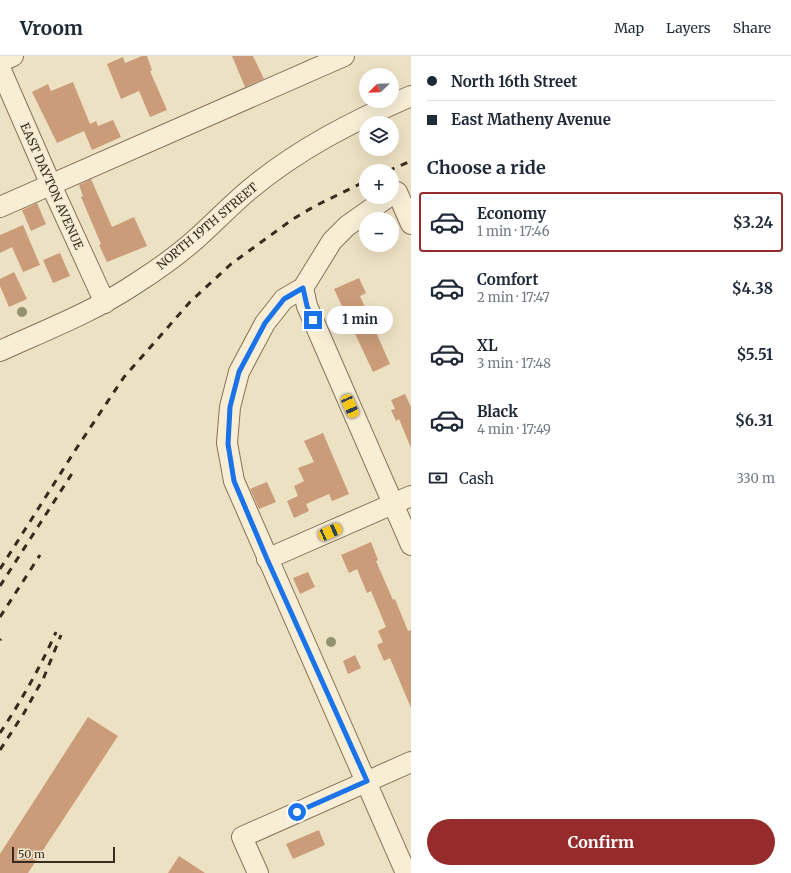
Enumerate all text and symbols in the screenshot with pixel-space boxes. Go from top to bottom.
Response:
text: Vroom [20,16,83,40]
text: Map [614,19,644,37]
text: Layers [666,19,711,37]
text: Share [733,19,771,37]
north arrow [359,68,399,108]
map controls [359,68,399,252]
text: North 16th Street [451,72,577,91]
text: East Matheny Avenue [451,110,611,129]
button: layers [359,116,399,156]
street label: EAST DAYTON AVENUE [17,120,87,252]
text: Choose a ride [427,156,546,179]
button: + [359,164,399,204]
street label: NORTH 19TH STREET [154,179,261,273]
icon: car [429,204,465,240]
text: Economy [477,204,546,223]
button: − [359,212,399,252]
text: $3.24 [733,213,773,232]
text: 1 min · 17:46 [477,223,550,240]
icon: car [429,270,465,306]
text: Comfort [477,270,538,289]
text: $4.38 [732,279,773,298]
text: 2 min · 17:47 [477,289,550,306]
callout: 1 min [327,306,393,334]
route end [304,311,322,329]
text: 1 min [342,311,378,328]
icon: car [429,336,465,372]
text: XL [477,336,498,355]
text: $5.51 [737,345,773,364]
text: 3 min · 17:48 [477,355,551,372]
car [340,393,360,419]
icon: car [429,402,465,438]
text: Black [477,402,518,421]
text: $6.31 [735,411,773,430]
text: 4 min · 17:49 [477,421,551,438]
icon: cash [427,467,449,489]
text: Cash [459,469,494,488]
text: 330 m [736,470,775,487]
car [317,522,343,542]
route start [288,803,306,821]
button: Confirm [427,819,775,865]
scale bar [12,845,115,864]
text: 50 m [18,847,45,861]

